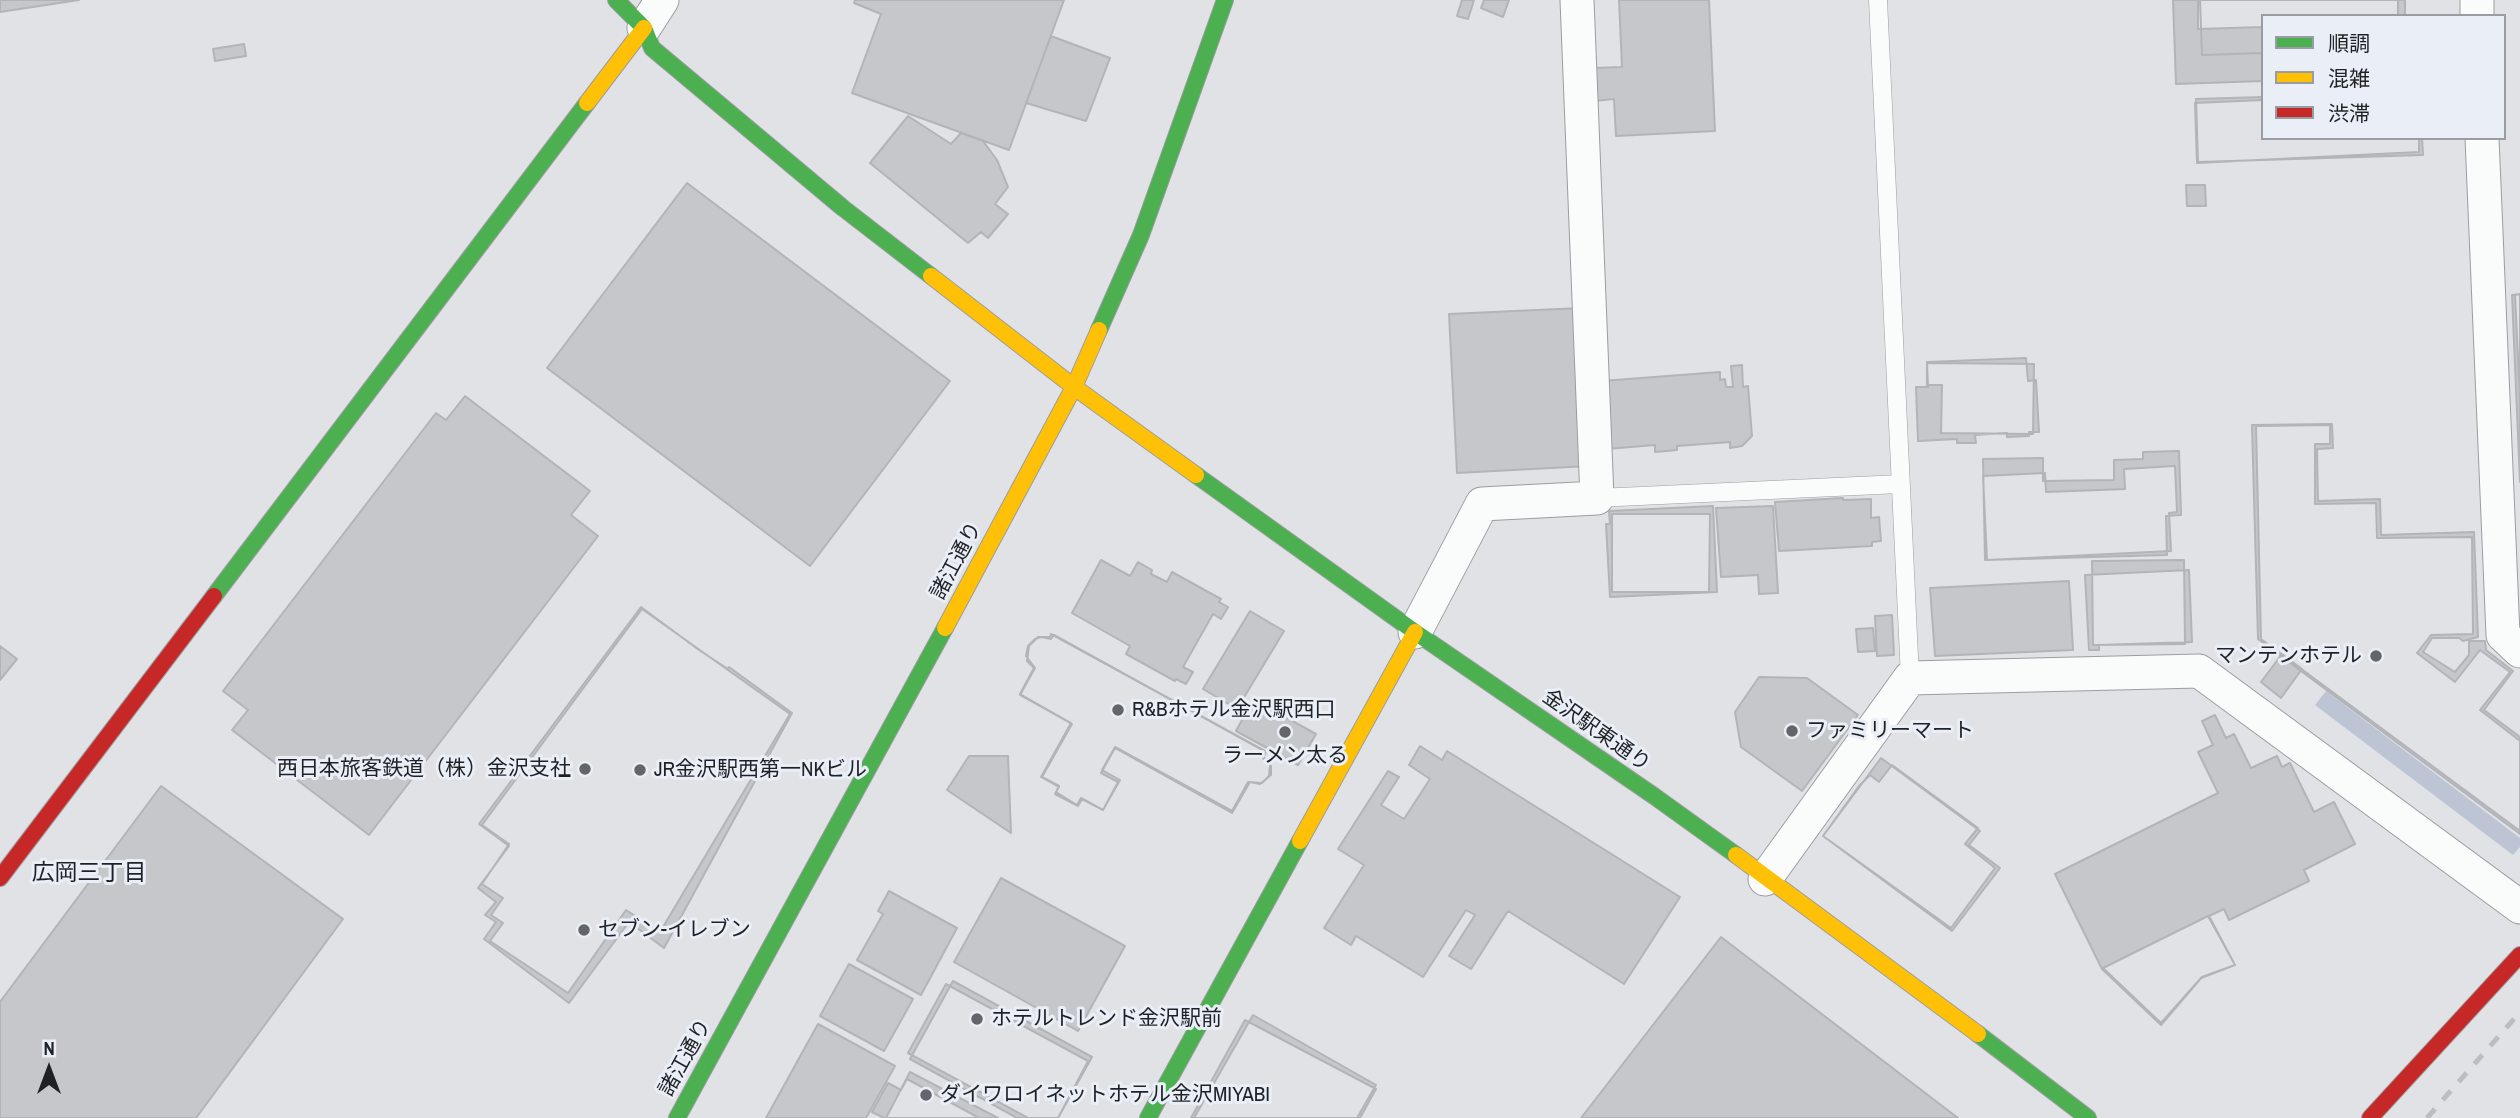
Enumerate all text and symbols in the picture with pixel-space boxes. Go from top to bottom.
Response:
legend [2261,14,2506,140]
text: 順調 [2328,29,2370,58]
text: 混雑 [2328,64,2370,93]
text: 渋滞 [2328,99,2370,128]
street label: 諸江通り [926,518,988,604]
place label: マンテンホテル [2215,643,2362,669]
marker: マンテンホテル [2368,648,2384,664]
street label: 金沢駅東通り [1537,685,1655,777]
place label: R&Bホテル金沢駅西口 [1132,697,1335,723]
marker: R&Bホテル金沢駅西口 [1110,702,1126,718]
place label: ファミリーマート [1806,718,1974,744]
marker: ファミリーマート [1784,723,1800,739]
marker: ラーメン太る [1277,724,1293,740]
place label: ラーメン太る [1222,743,1348,769]
place label: 西日本旅客鉄道（株）金沢支社 [277,756,571,782]
place label: JR金沢駅西第一NKビル [654,757,867,783]
marker: 西日本旅客鉄道（株）金沢支社 [577,761,593,777]
marker: JR金沢駅西第一NKビル [632,762,648,778]
district label: 広岡三丁目 [32,860,146,888]
place label: セブン-イレブン [598,917,751,943]
marker: セブン-イレブン [576,922,592,938]
place label: ホテルトレンド金沢駅前 [991,1006,1222,1032]
marker: ホテルトレンド金沢駅前 [969,1011,985,1027]
street label: 諸江通り [655,1015,717,1101]
north arrow [14,1034,84,1104]
text: N [43,1035,55,1061]
place label: ダイワロイネットホテル金沢MIYABI [940,1082,1270,1108]
marker: ダイワロイネットホテル金沢MIYABI [918,1087,934,1103]

